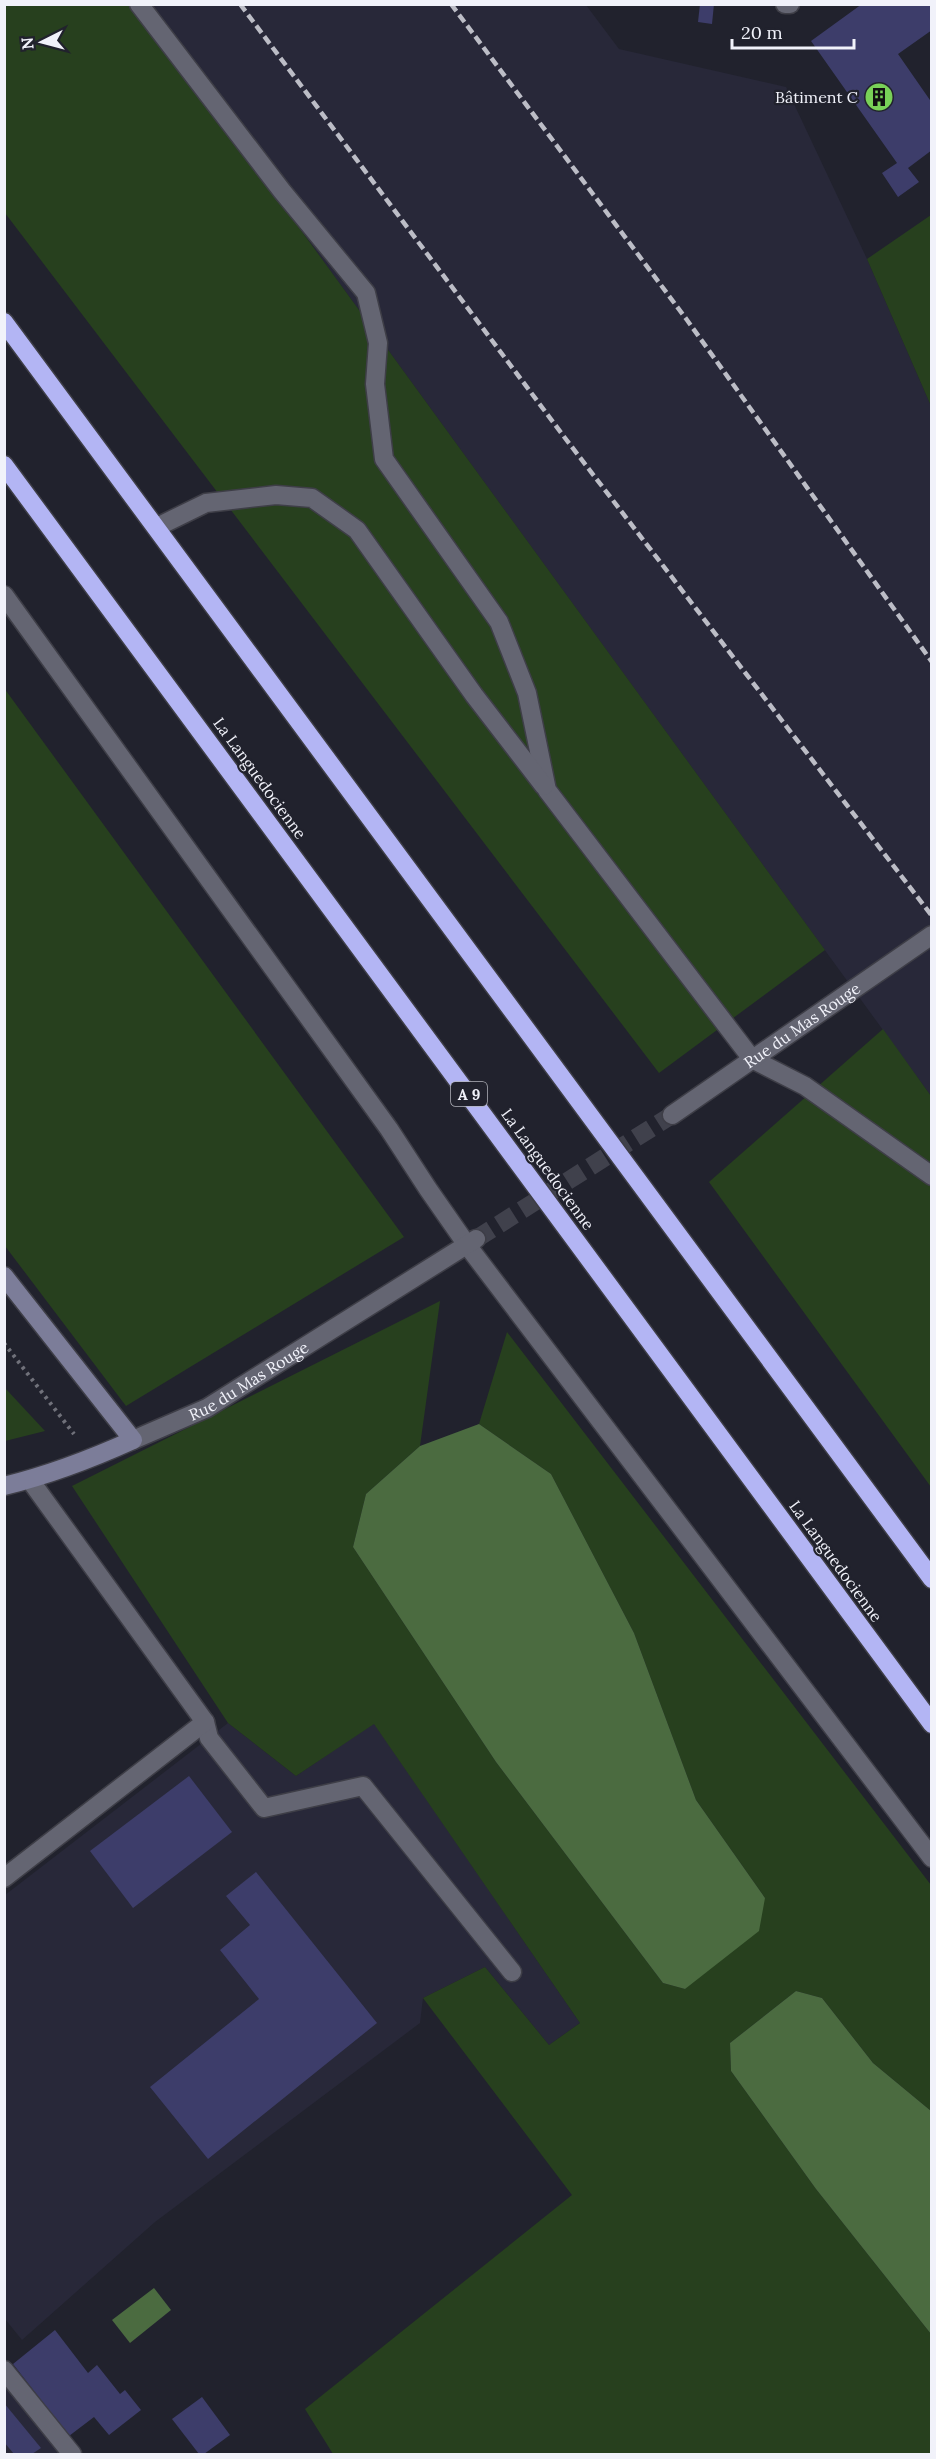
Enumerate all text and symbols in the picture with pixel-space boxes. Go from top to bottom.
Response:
north arrow [12,12,72,72]
scale bar [732,12,854,50]
text: 20 m [741,21,783,44]
text: N [16,36,38,51]
building icon: Bâtiment C [863,81,895,113]
place label: Bâtiment C [775,87,858,107]
street label: La Languedocienne [209,713,311,843]
street label: Rue du Mas Rouge [740,978,864,1072]
road number: A 9 [451,1082,487,1106]
street label: La Languedocienne [497,1104,599,1234]
street label: Rue du Mas Rouge [186,1337,312,1425]
street label: La Languedocienne [785,1496,887,1626]

